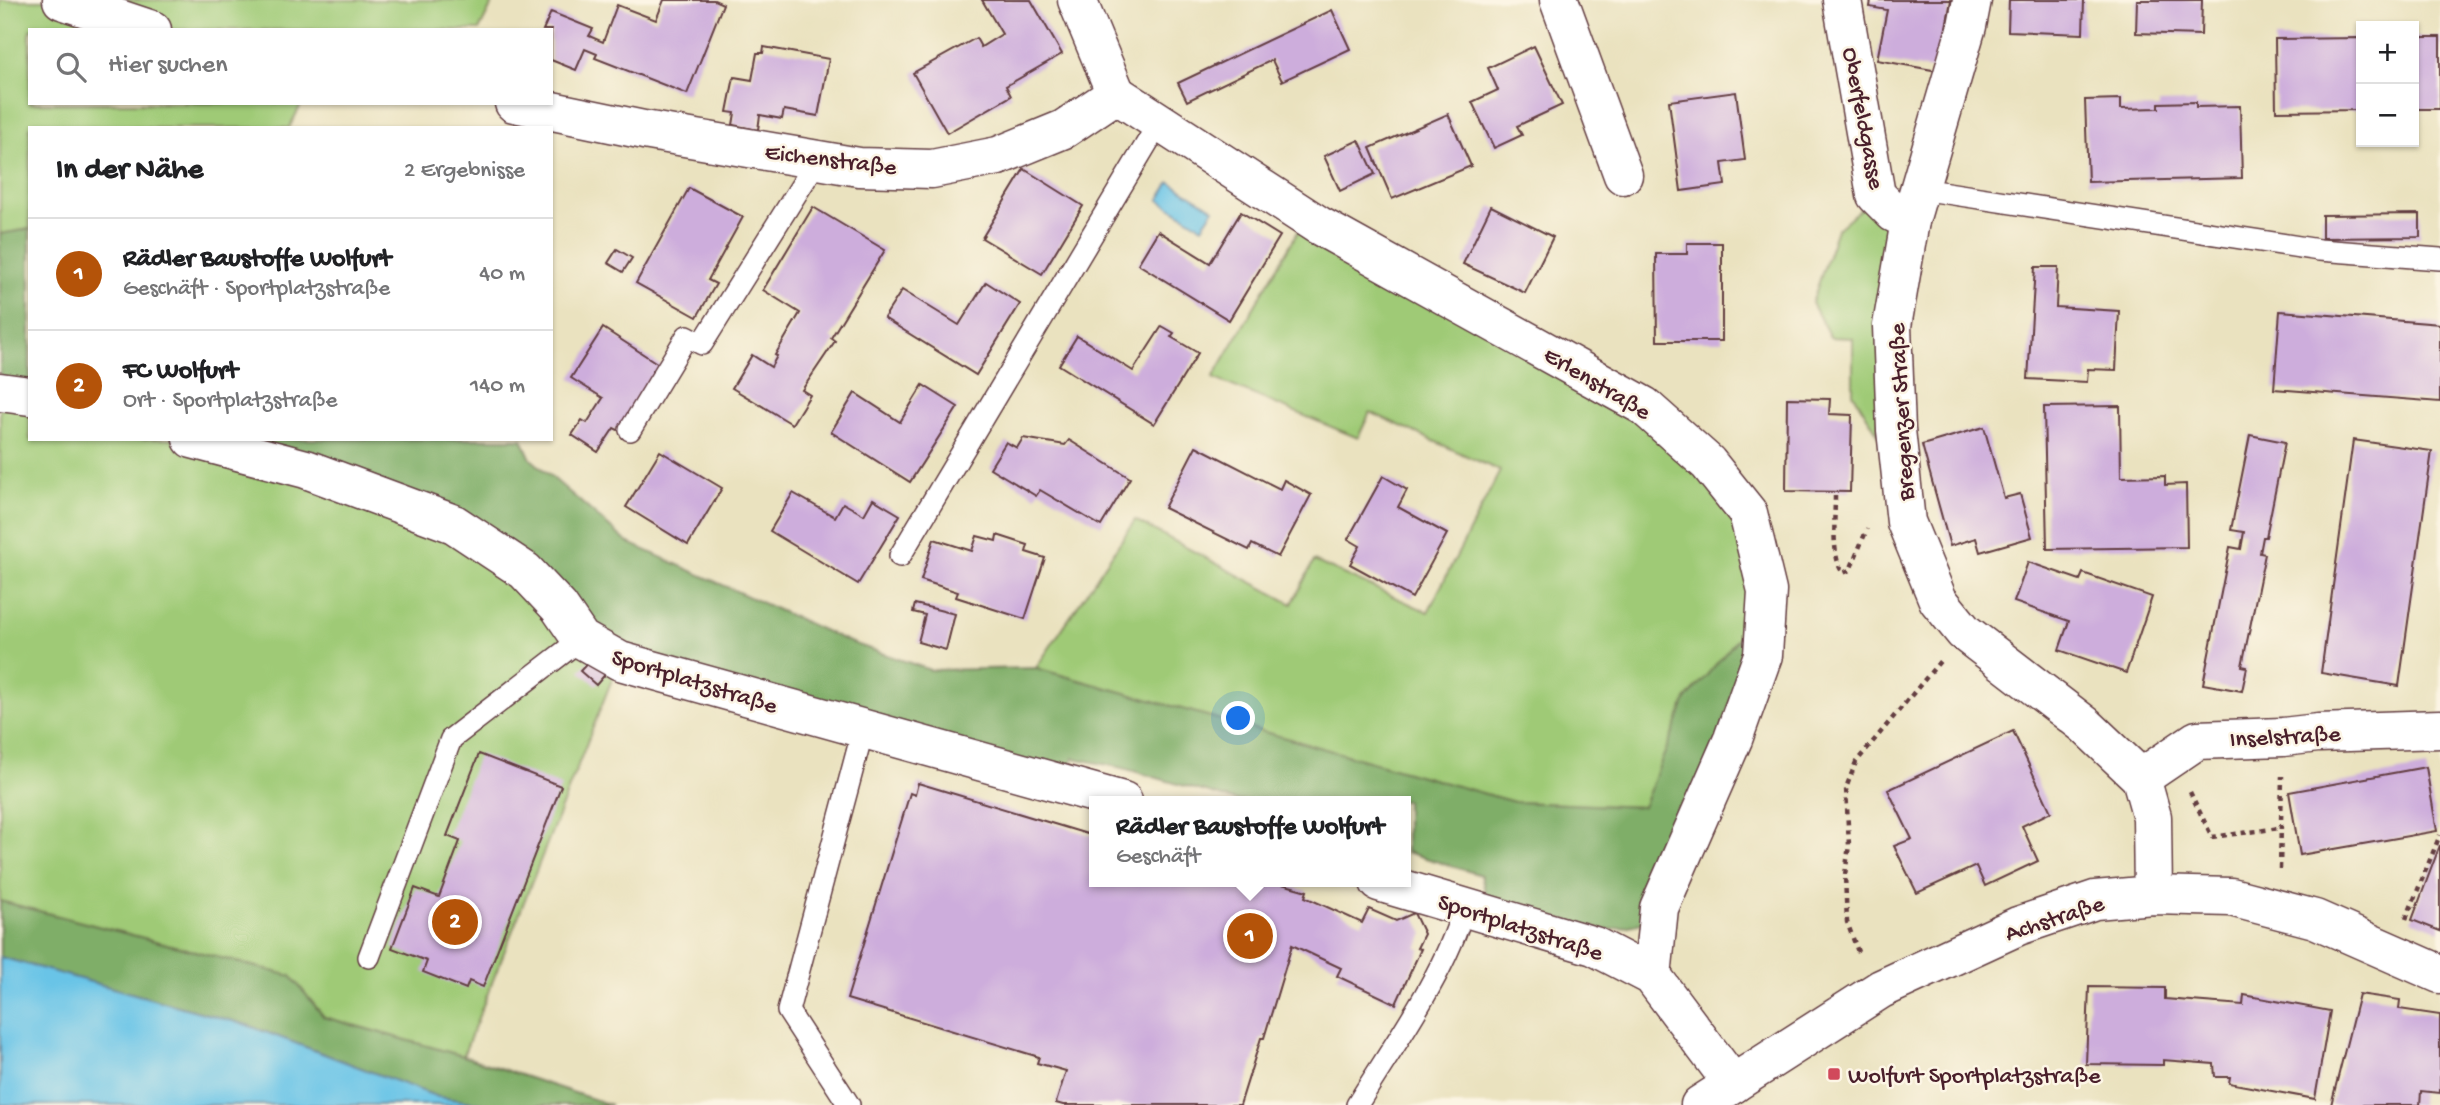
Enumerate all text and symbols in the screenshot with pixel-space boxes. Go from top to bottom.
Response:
map controls [2356,21,2419,147]
button: + [2356,21,2419,84]
search box [28,28,553,105]
street label: Oberfeldgasse [1834,45,1890,193]
icon: search [52,48,90,86]
text: Hier suchen [108,51,228,82]
button: − [2356,84,2419,147]
street label: Eichenstraße [763,139,899,184]
text: In der Nähe [56,154,203,189]
text: 2 Ergebnisse [404,158,525,185]
text: Rädler Baustoffe Wolfurt [123,245,391,276]
text: 1 [74,261,84,288]
text: 40 m [479,261,525,288]
text: Geschäft · Sportplatzstraße [123,276,390,303]
street label: Bregenzer Straße [1884,322,1923,502]
street label: Erlenstraße [1537,342,1656,429]
text: FC Wolfurt [123,357,238,388]
text: 2 [73,373,85,400]
text: 140 m [470,373,525,400]
text: Ort · Sportplatzstraße [123,388,337,415]
street label: Sportplatzstraße [608,644,781,723]
your location [1221,701,1255,735]
street label: Inselstraße [2229,721,2342,756]
popup [1089,796,1411,887]
text: Rädler Baustoffe Wolfurt [1116,813,1384,844]
text: Geschäft [1116,844,1200,871]
street label: Sportplatzstraße [1434,889,1607,970]
street label: Achstraße [2002,890,2109,950]
pin: 2 [432,896,478,948]
pin: 1 [1227,910,1273,962]
place label: Wolfurt Sportplatzstraße [1848,1063,2101,1092]
marker: Wolfurt Sportplatzstraße [1826,1066,1842,1082]

